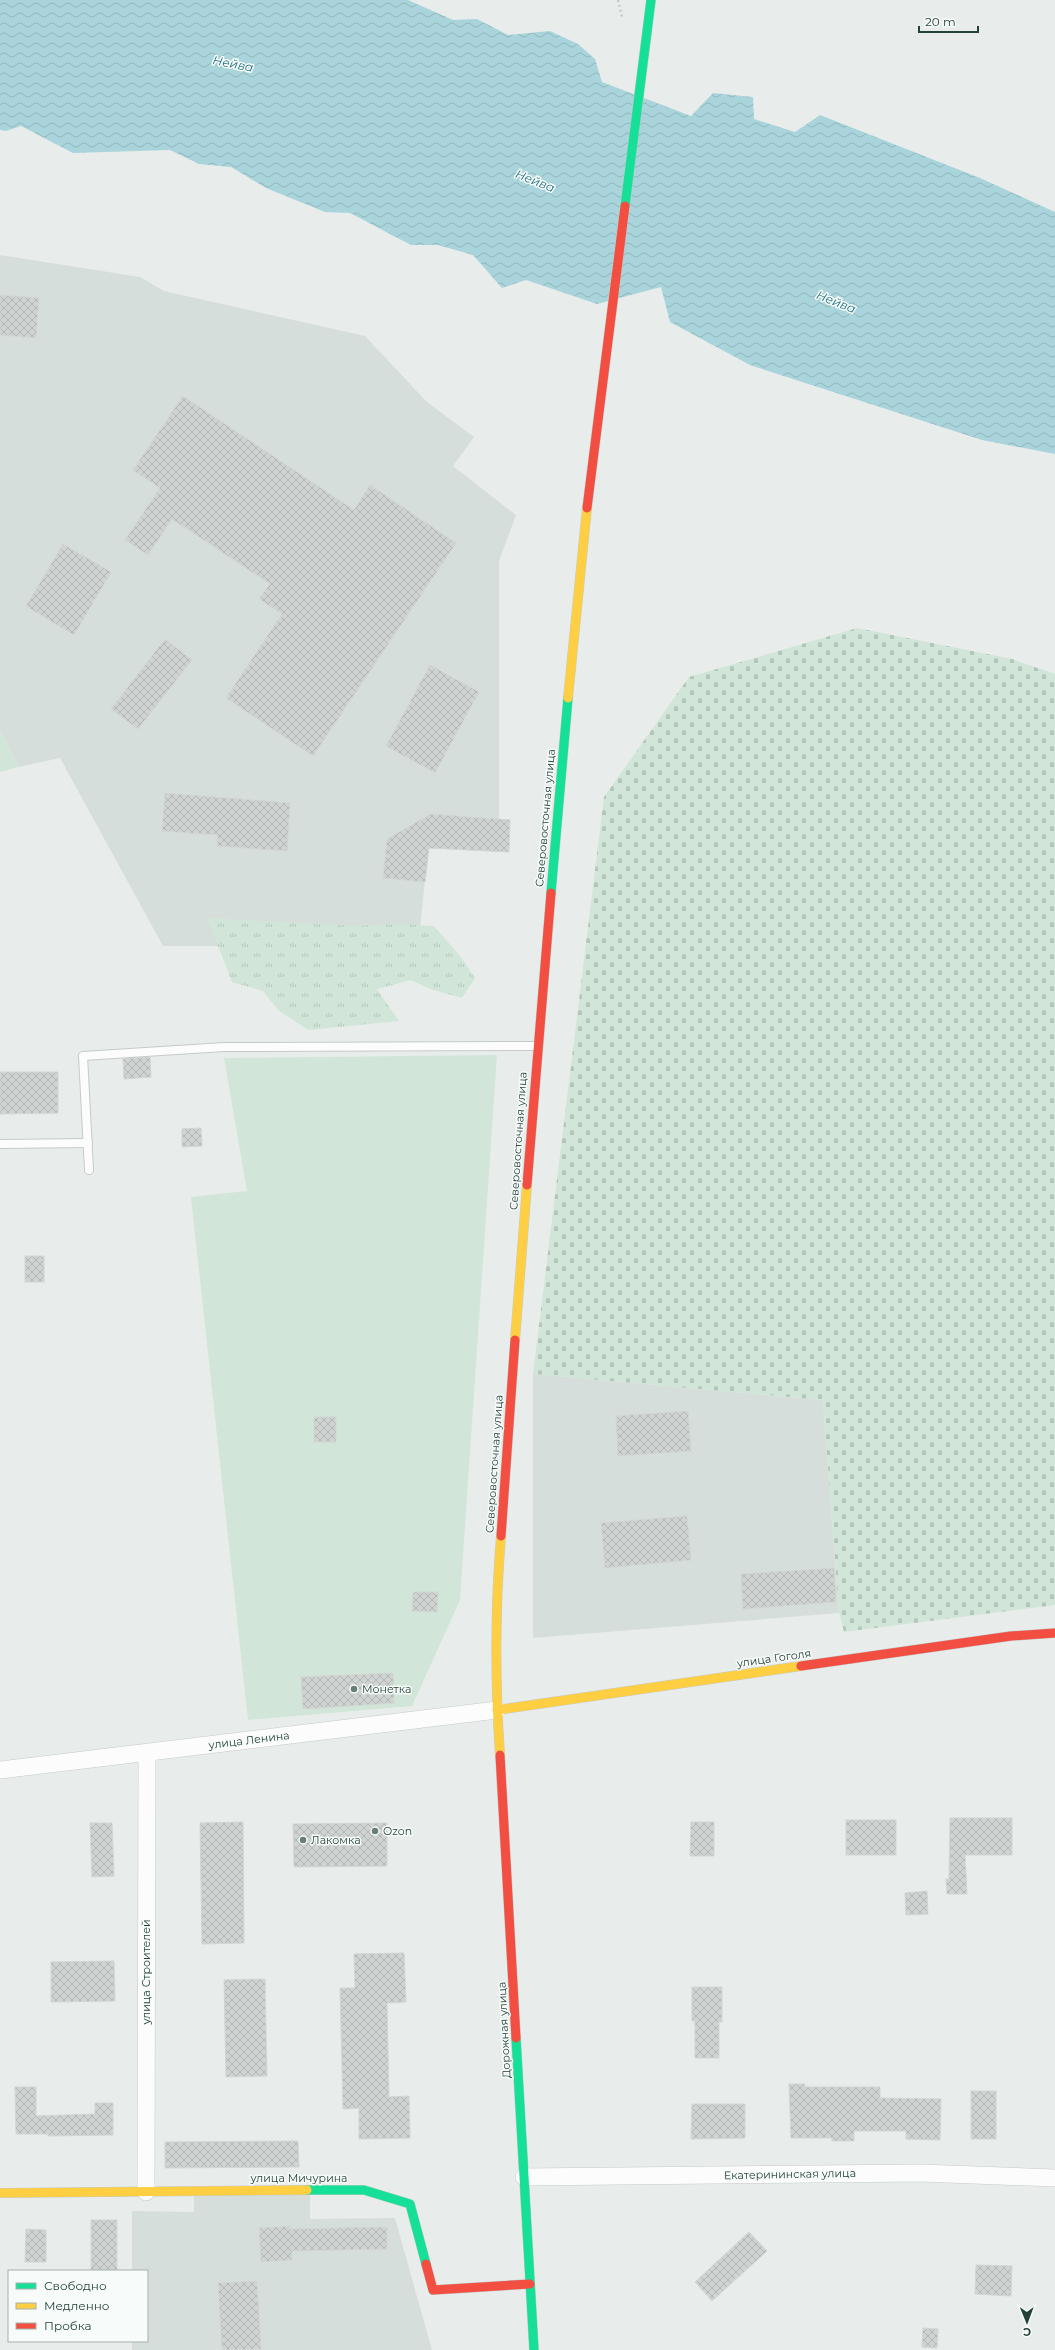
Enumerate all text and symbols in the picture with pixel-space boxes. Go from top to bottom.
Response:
scale bar [919,8,978,34]
text: 20 m [925,14,956,29]
water label: Нейва [211,52,255,75]
water label: Нейва [513,166,557,195]
water label: Нейва [814,287,858,316]
street label: Северовосточная улица [532,748,558,888]
street label: Северовосточная улица [506,1071,530,1211]
street label: Северовосточная улица [482,1394,506,1534]
street label: улица Гоголя [735,1646,812,1670]
place label: Монетка [362,1682,411,1696]
marker: Монетка [349,1684,359,1694]
street label: улица Ленина [207,1728,290,1752]
place label: Ozon [383,1824,412,1838]
marker: Ozon [370,1826,380,1836]
place label: Лакомка [311,1833,361,1847]
marker: Лакомка [298,1835,308,1845]
street label: улица Строителей [139,1919,153,2026]
street label: Дорожная улица [494,1981,514,2079]
street label: Екатерининская улица [724,2166,856,2182]
street label: улица Мичурина [249,2171,348,2185]
legend [8,2270,148,2342]
text: Свободно [44,2278,107,2293]
text: Медленно [44,2298,110,2313]
north arrow [1007,2302,1047,2342]
text: Пробка [44,2318,92,2333]
text: С [1023,2325,1031,2339]

